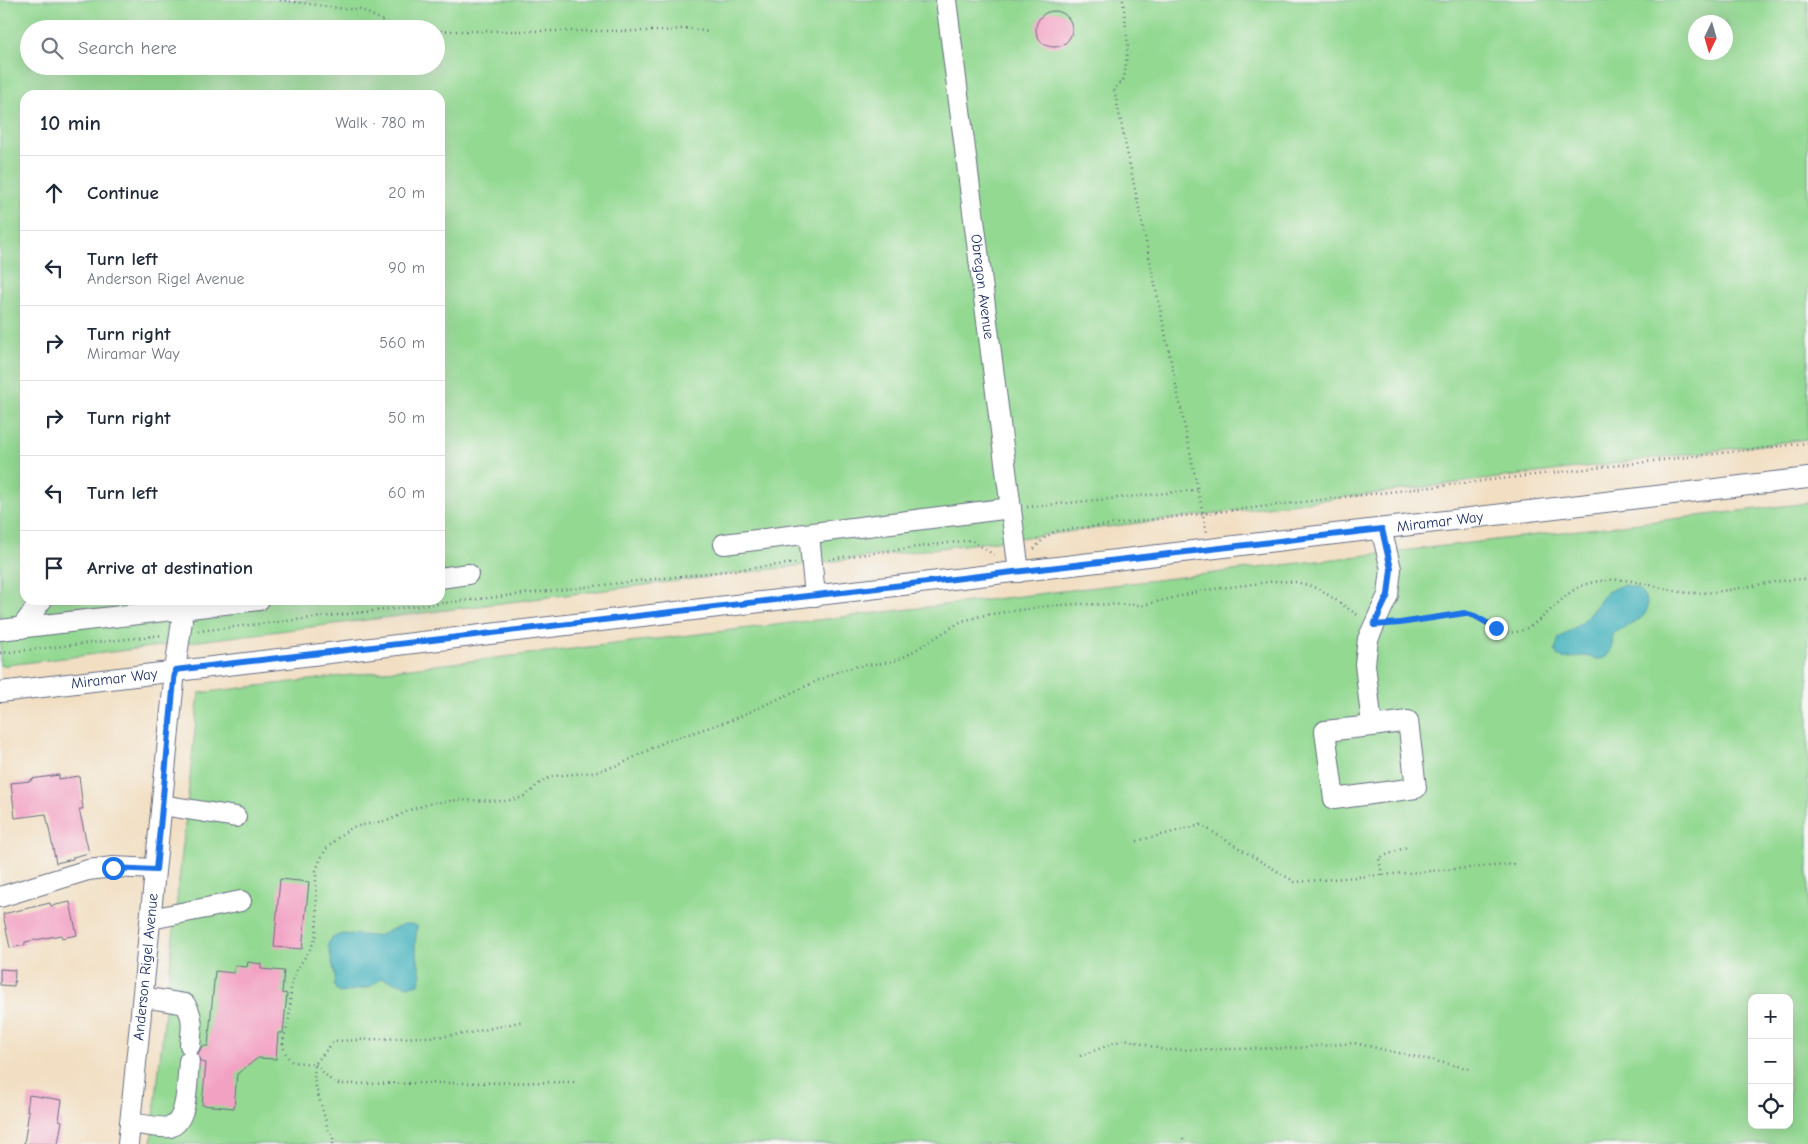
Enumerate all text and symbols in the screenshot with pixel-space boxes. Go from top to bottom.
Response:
north arrow [1688,15,1733,60]
search box [20,20,445,75]
icon: search [38,34,66,62]
text: Search here [78,37,177,59]
text: 10 min [40,111,101,135]
text: Walk · 780 m [335,114,425,132]
icon: ahead [40,179,68,207]
text: Continue [87,182,159,204]
text: 20 m [388,184,425,202]
street label: Obregon Avenue [967,233,998,341]
text: Turn left [87,248,158,270]
icon: left [40,254,68,282]
text: 90 m [388,259,425,277]
text: Anderson Rigel Avenue [87,270,245,288]
text: Turn right [87,323,171,345]
icon: right [40,329,68,357]
text: 560 m [379,334,425,352]
text: Miramar Way [87,345,180,363]
icon: right [40,404,68,432]
text: Turn right [87,407,171,429]
text: 50 m [388,409,425,427]
icon: left [40,479,68,507]
text: Turn left [87,482,158,504]
text: 60 m [388,484,425,502]
street label: Miramar Way [1396,507,1484,536]
icon: arrive [40,554,68,582]
text: Arrive at destination [87,557,253,579]
route end [1485,617,1508,640]
street label: Miramar Way [70,664,159,693]
route start [102,857,125,880]
street label: Anderson Rigel Avenue [129,892,162,1041]
map controls [1748,994,1793,1129]
button: + [1748,994,1793,1039]
button: − [1748,1039,1793,1084]
button: locate [1748,1084,1793,1129]

